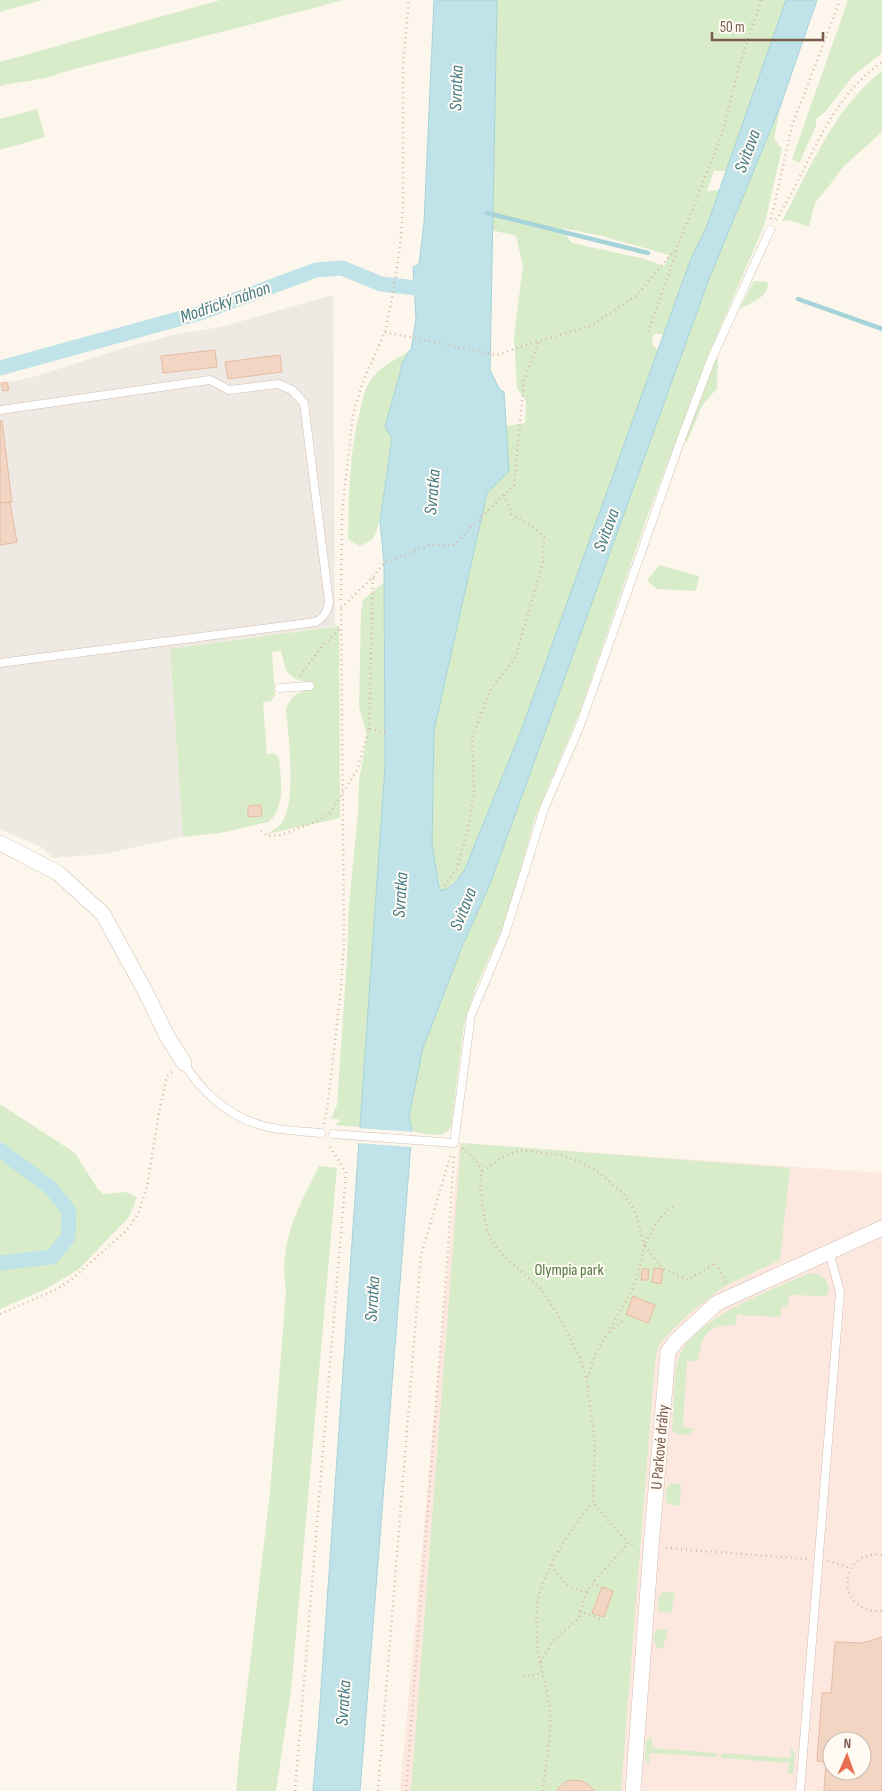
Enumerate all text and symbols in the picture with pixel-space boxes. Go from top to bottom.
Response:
scale bar [712,10,823,42]
text: 50 m [720,18,745,37]
water label: Svratka [445,64,468,111]
water label: Svitava [730,126,765,175]
water label: Modřický náhon [177,277,274,328]
water label: Svratka [420,468,445,516]
water label: Svitava [589,505,624,554]
water label: Svratka [388,871,413,918]
water label: Svitava [445,884,482,934]
park label: Olympia park [534,1261,604,1280]
water label: Svratka [360,1275,385,1322]
street label: U Parkové dráhy [647,1404,674,1490]
water label: Svratka [331,1679,356,1726]
north arrow [822,1731,872,1781]
text: N [843,1735,851,1752]

